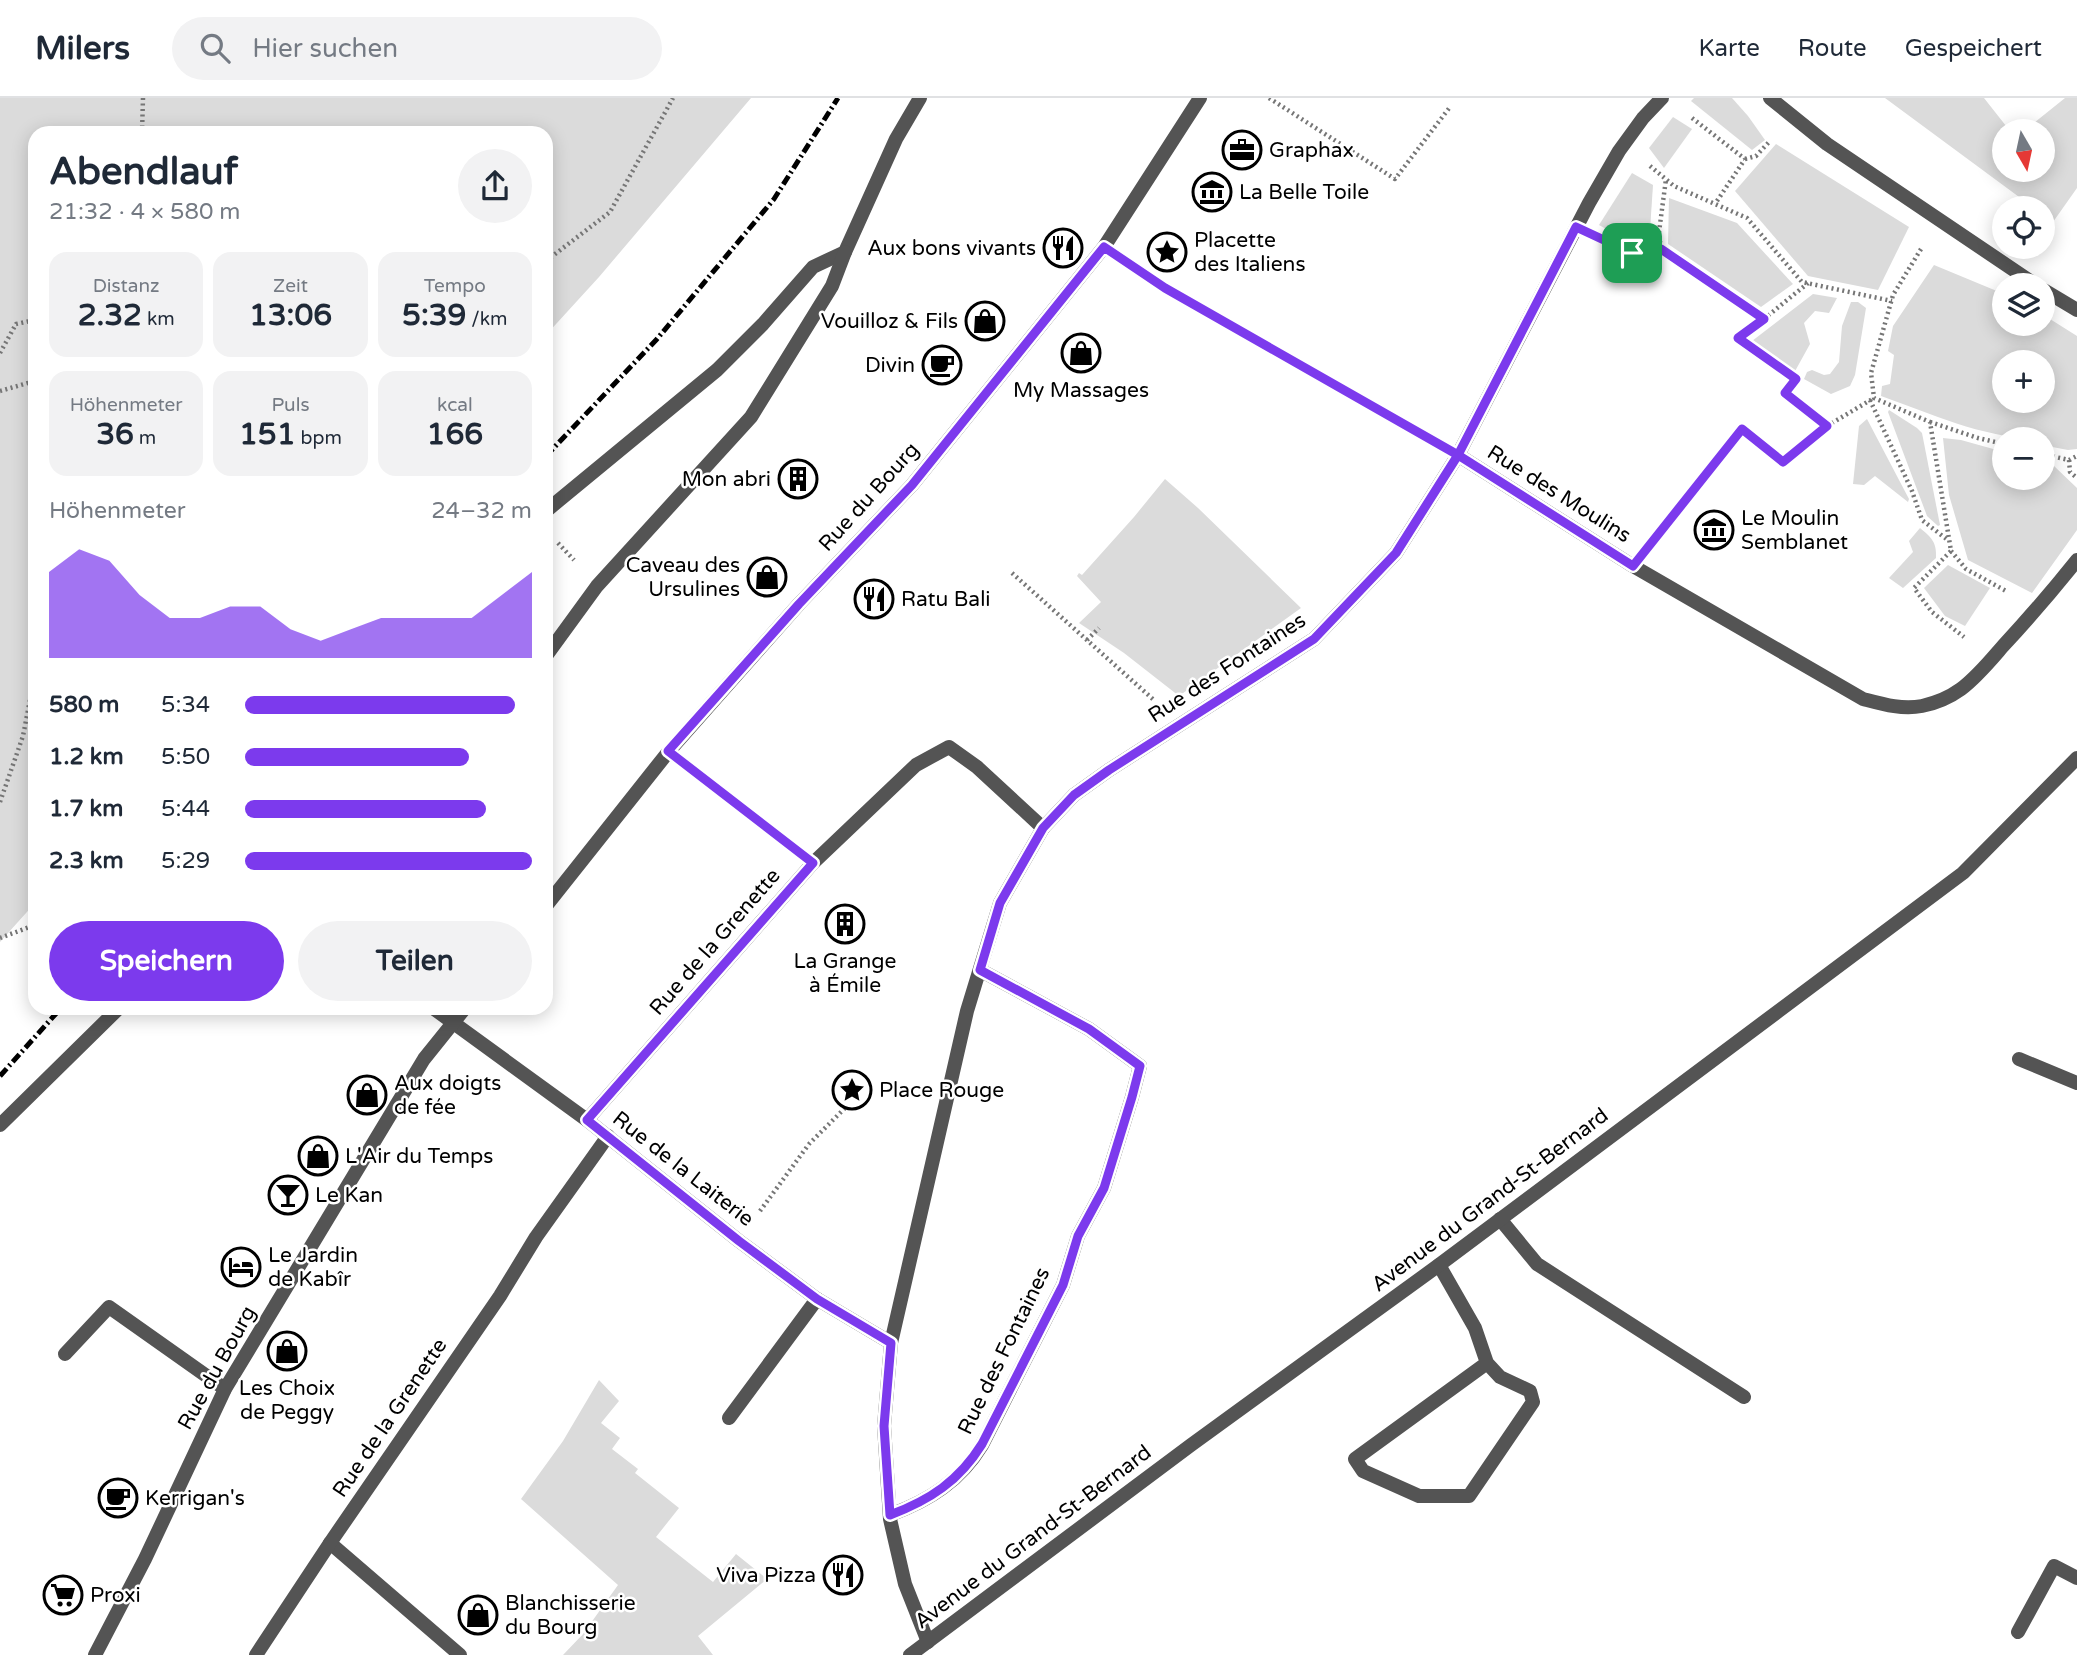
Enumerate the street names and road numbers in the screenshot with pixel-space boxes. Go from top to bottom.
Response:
street label: Rue du Bourg [814,438,924,556]
street label: Rue des Moulins [1483,440,1635,548]
street label: Rue des Fontaines [1144,608,1310,728]
street label: Rue de la Grenette [645,863,786,1020]
street label: Avenue du Grand-St-Bernard [1367,1103,1613,1297]
street label: Rue de la Laiterie [607,1106,759,1232]
street label: Rue des Fontaines [953,1263,1055,1439]
street label: Rue du Bourg [173,1302,261,1434]
street label: Rue de la Grenette [328,1334,452,1502]
street label: Avenue du Grand-St-Bernard [910,1440,1156,1634]

